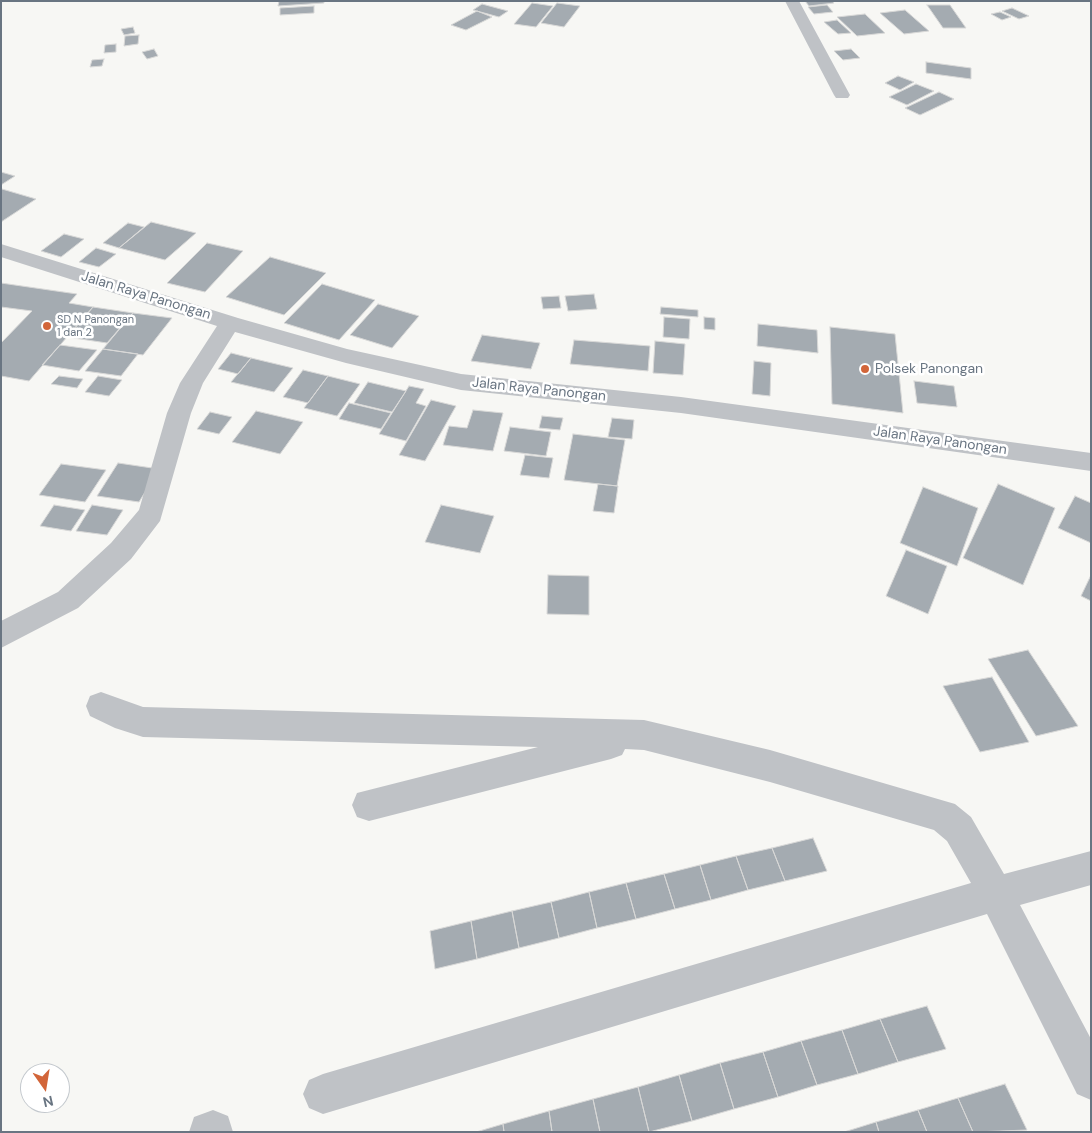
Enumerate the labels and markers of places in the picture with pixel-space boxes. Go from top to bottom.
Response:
place label: SD N Panongan 1 dan 2 [57,313,134,339]
marker: SD N Panongan 1 dan 2 [41,320,53,332]
place label: Polsek Panongan [875,361,983,377]
marker: Polsek Panongan [859,363,871,375]

